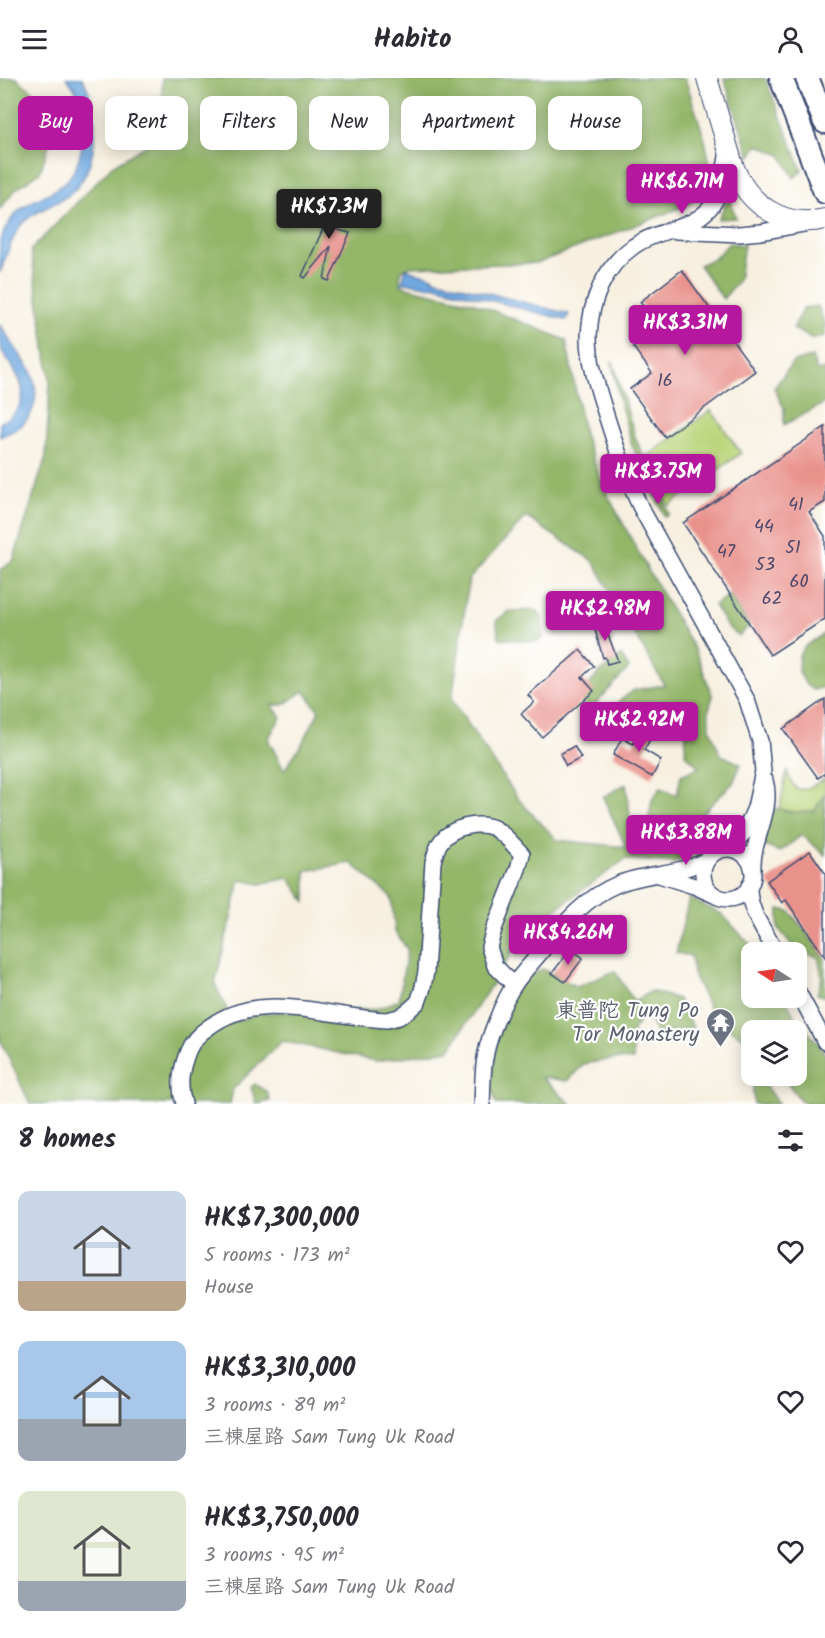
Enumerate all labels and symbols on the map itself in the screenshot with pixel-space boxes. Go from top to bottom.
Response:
pin: HK$6.71M [620,164,744,215]
pin: HK$7.3M [274,189,384,240]
pin: HK$3.31M [623,305,747,356]
house number: 16 [657,367,673,396]
pin: HK$3.75M [596,454,720,505]
house number: 41 [788,491,804,520]
house number: 44 [754,513,774,542]
house number: 51 [785,534,801,563]
house number: 47 [717,538,736,567]
house number: 53 [755,551,775,580]
house number: 60 [789,568,809,597]
house number: 62 [762,585,782,614]
pin: HK$2.98M [543,591,667,642]
pin: HK$2.92M [577,702,701,753]
pin: HK$3.88M [624,815,748,866]
pin: HK$4.26M [506,915,630,966]
north arrow [741,942,807,1008]
place label: 東普陀 Tung Po Tor Monastery [556,995,699,1052]
temple icon: 東普陀 Tung Po Tor Monastery [704,1006,736,1048]

